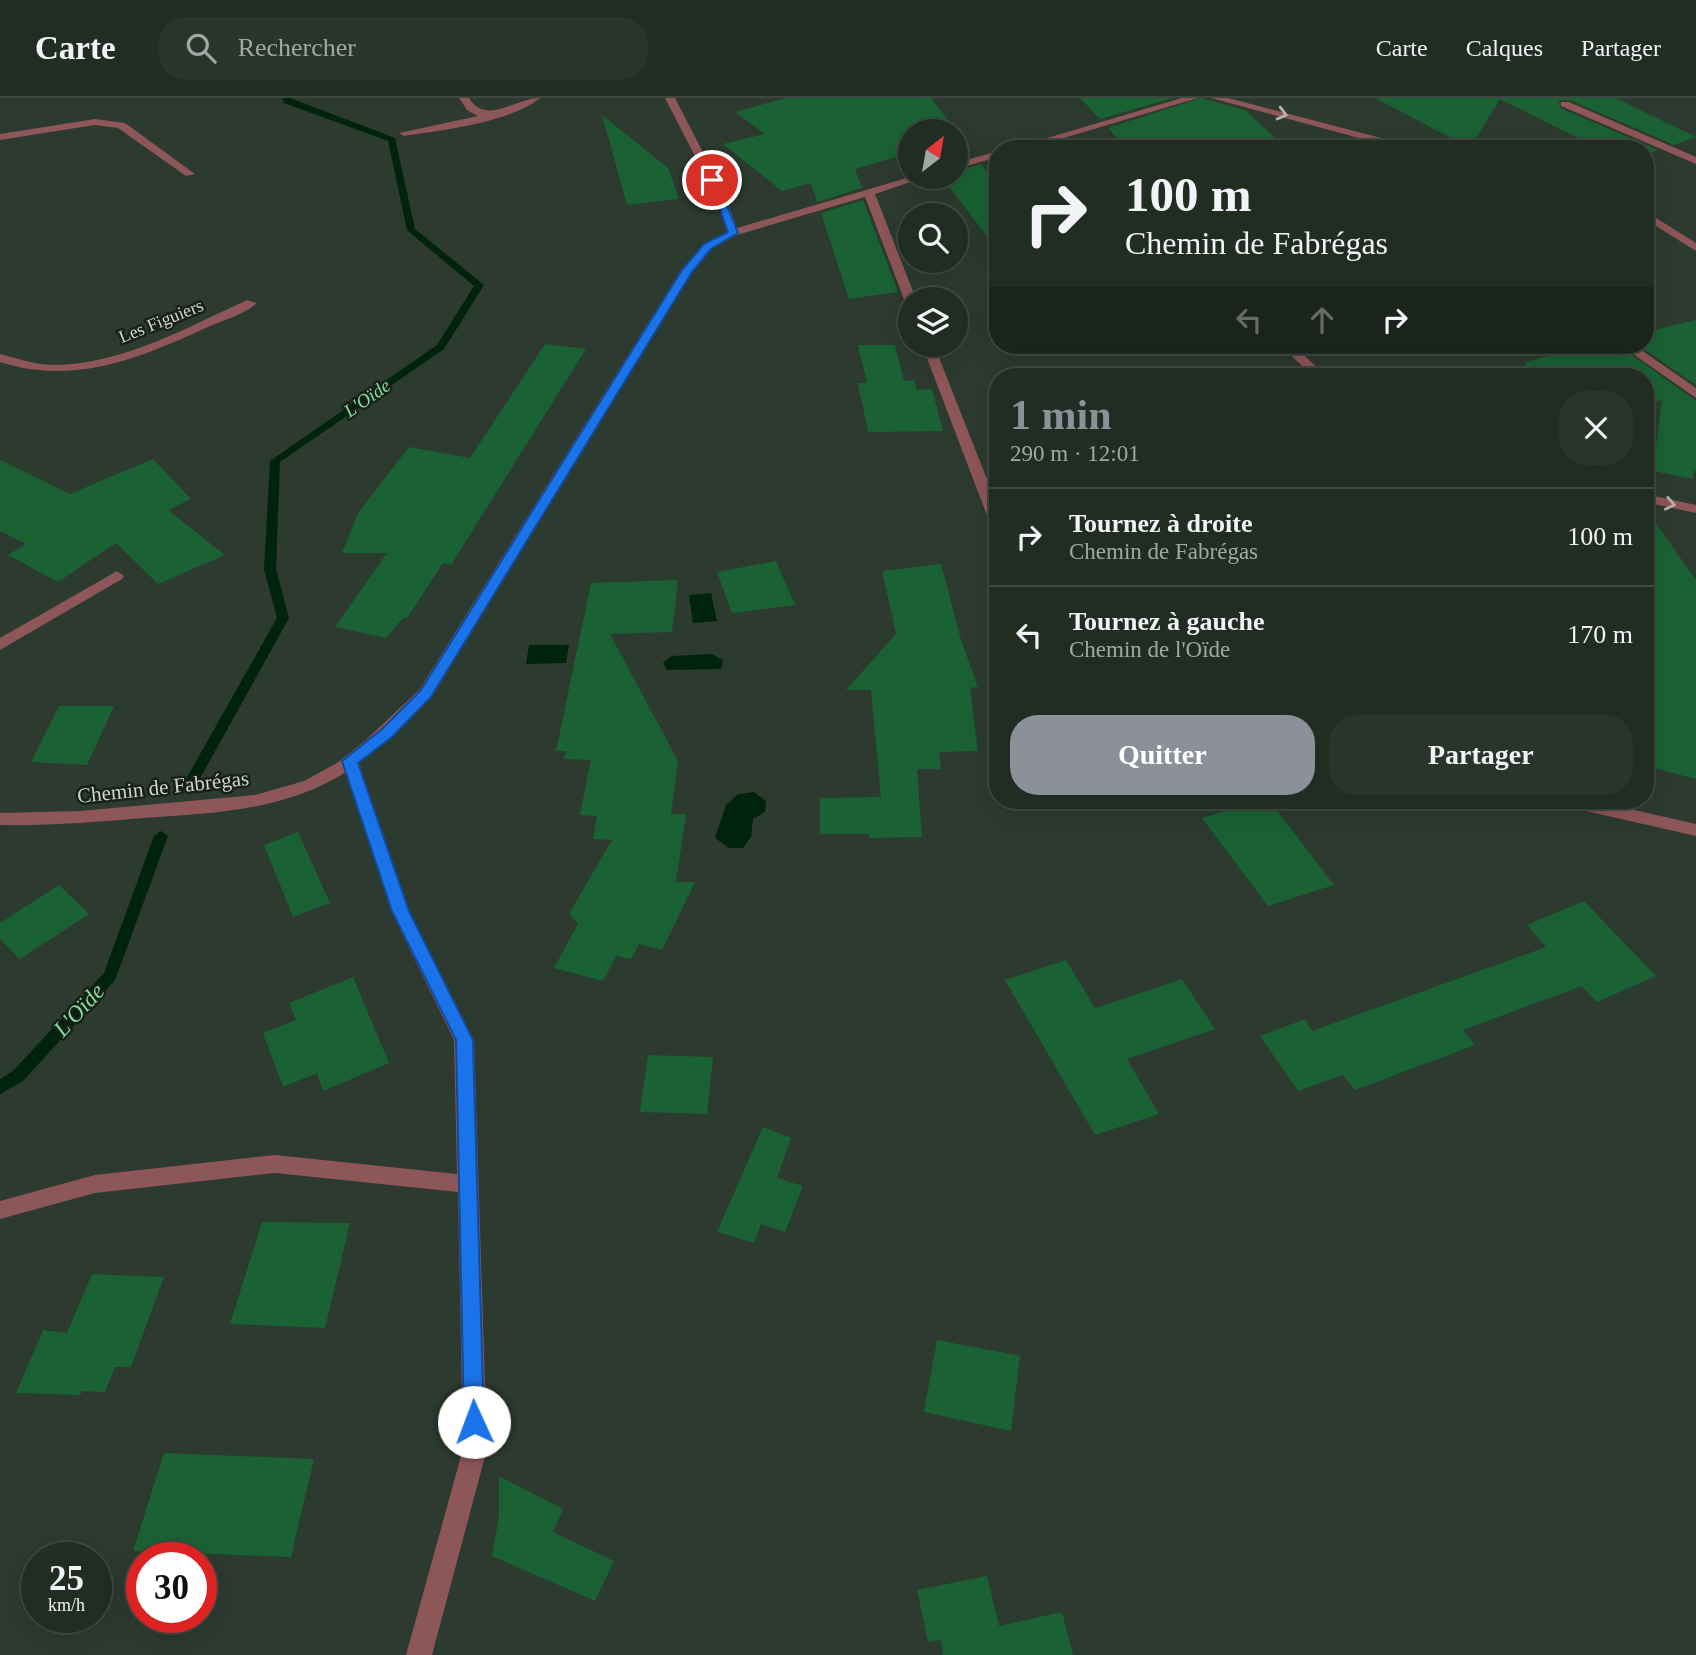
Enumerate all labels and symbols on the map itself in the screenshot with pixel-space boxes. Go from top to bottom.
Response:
one-way arrow [1276,106,1288,120]
north arrow [898,119,968,189]
pin [682,150,742,210]
street label: Les Figuiers [116,295,206,347]
water label: L'Oïde [339,375,394,422]
one-way arrow [1664,495,1676,510]
street label: Chemin de Fabrégas [76,766,250,808]
water label: L'Oïde [48,979,109,1042]
position arrow [437,1385,511,1459]
speed limit sign: 30 [126,1542,217,1633]

